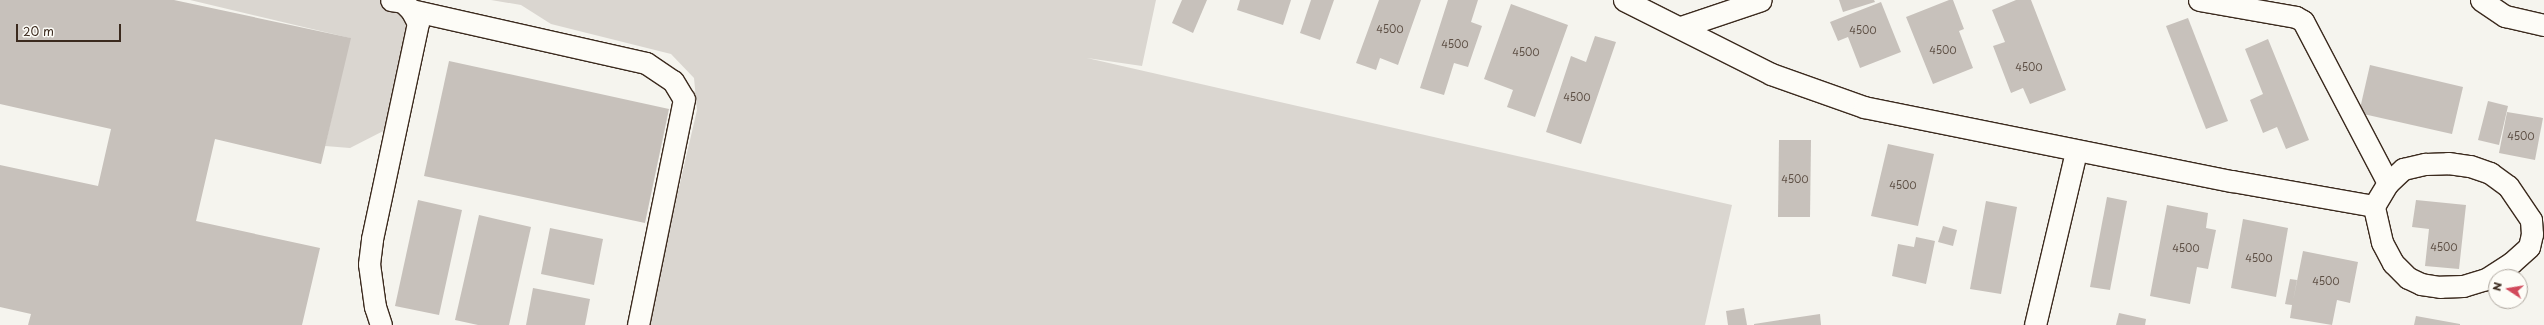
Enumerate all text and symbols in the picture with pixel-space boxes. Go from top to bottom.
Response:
scale bar [18,16,123,42]
text: 20 m [23,22,54,40]
house number: 4500 [1376,23,1404,35]
house number: 4500 [1849,24,1877,36]
house number: 4500 [1441,38,1469,50]
house number: 4500 [1929,44,1957,56]
house number: 4500 [1512,46,1540,58]
house number: 4500 [2015,61,2043,73]
house number: 4500 [1563,91,1591,103]
house number: 4500 [2507,130,2535,142]
house number: 4500 [1781,173,1809,185]
house number: 4500 [1889,179,1917,191]
house number: 4500 [2430,241,2458,253]
house number: 4500 [2172,242,2200,254]
house number: 4500 [2245,252,2273,264]
north arrow [2488,269,2528,309]
house number: 4500 [2312,275,2340,287]
text: N [2488,281,2506,293]

